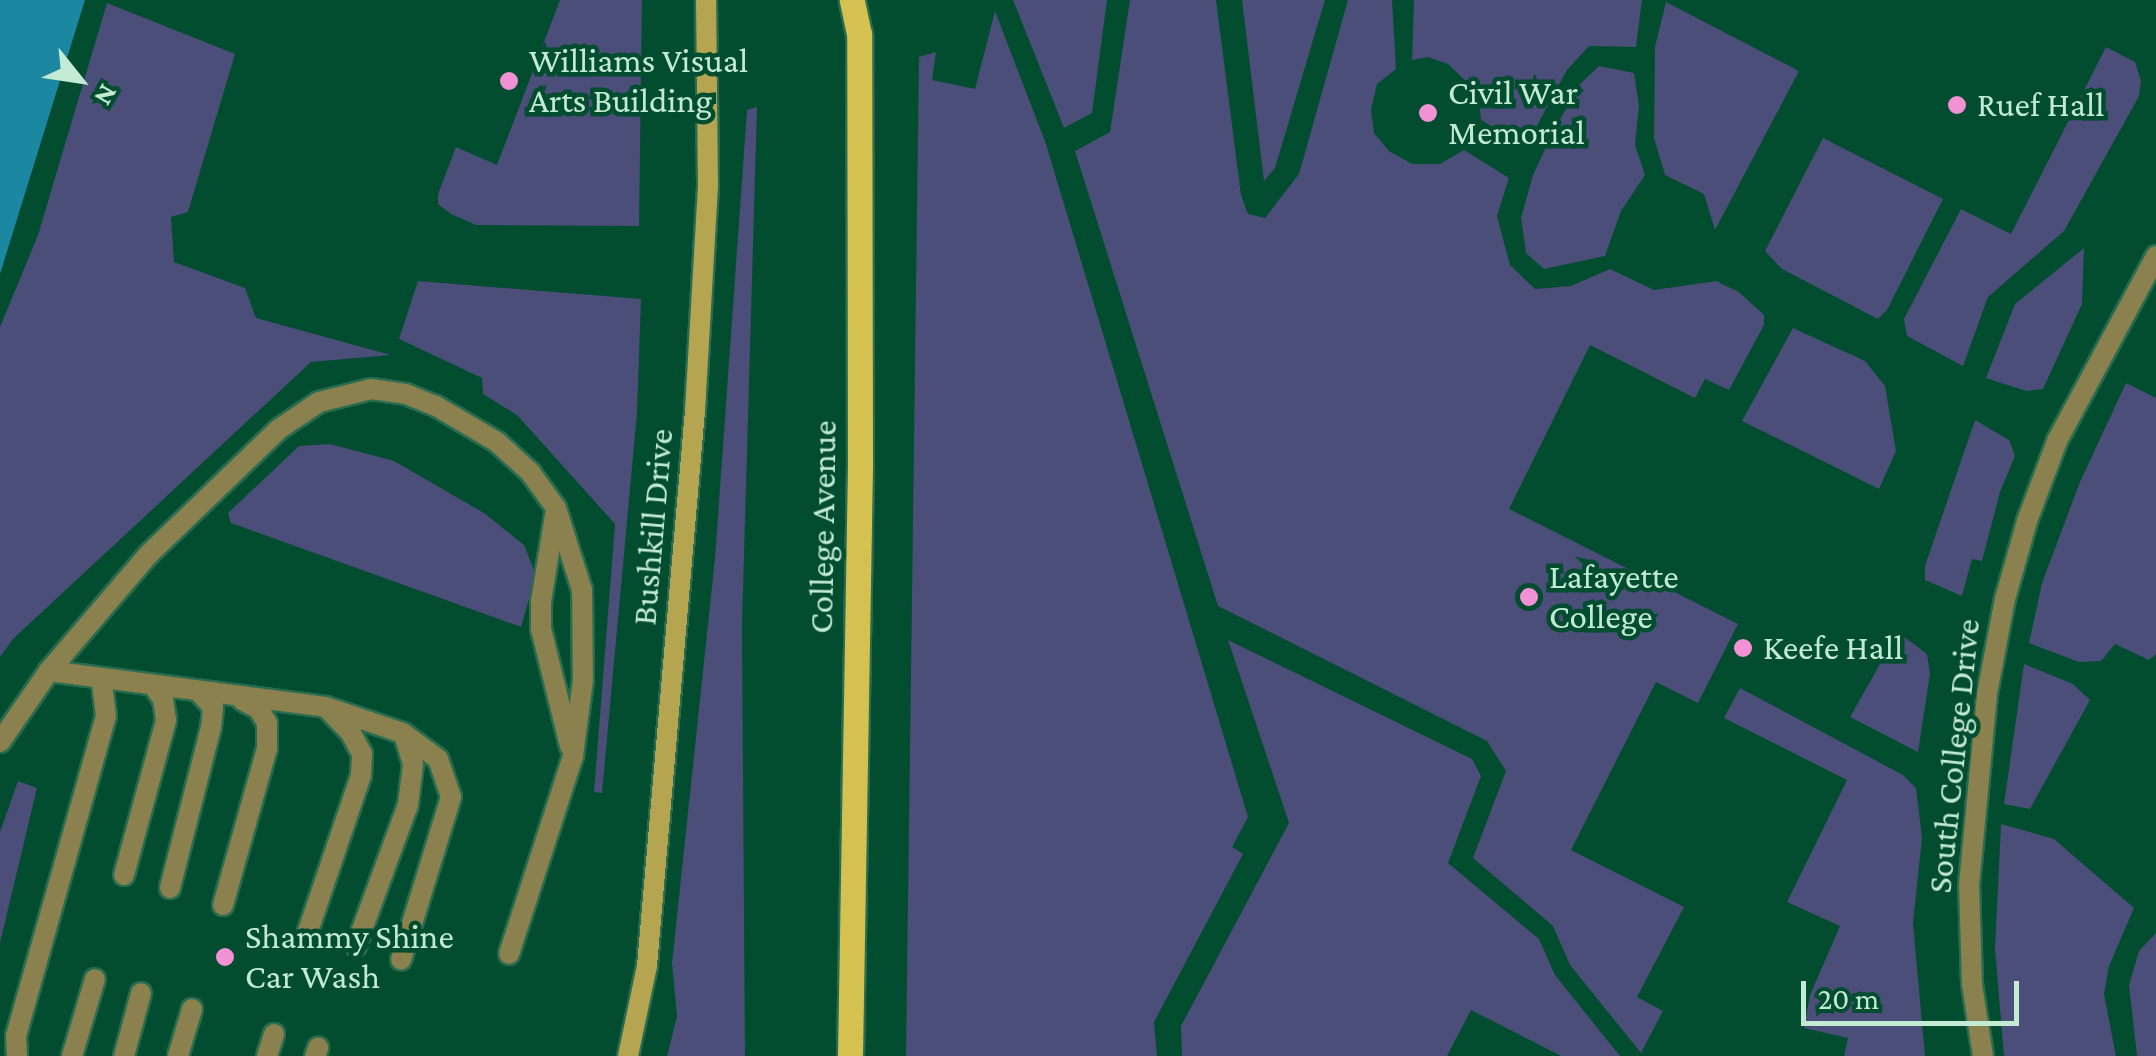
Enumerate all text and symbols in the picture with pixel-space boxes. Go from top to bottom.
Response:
north arrow [30,30,130,130]
place label: Williams Visual Arts Building [529,40,748,122]
marker: Williams Visual Arts Building [498,70,520,92]
place label: Civil War Memorial [1448,72,1585,154]
text: N [88,79,125,111]
place label: Ruef Hall [1977,84,2104,126]
marker: Ruef Hall [1946,94,1968,116]
marker: Civil War Memorial [1417,102,1439,124]
street label: College Avenue [800,420,846,634]
street label: Bushkill Drive [623,427,683,627]
place label: Lafayette College [1549,556,1679,638]
marker: Lafayette College [1518,586,1540,608]
street label: South College Drive [1919,617,1989,895]
place label: Keefe Hall [1763,627,1903,669]
marker: Keefe Hall [1732,637,1754,659]
place label: Shammy Shine Car Wash [245,916,454,998]
marker: Shammy Shine Car Wash [214,946,236,968]
scale bar [1806,961,2024,1023]
text: 20 m [1818,982,1879,1015]

